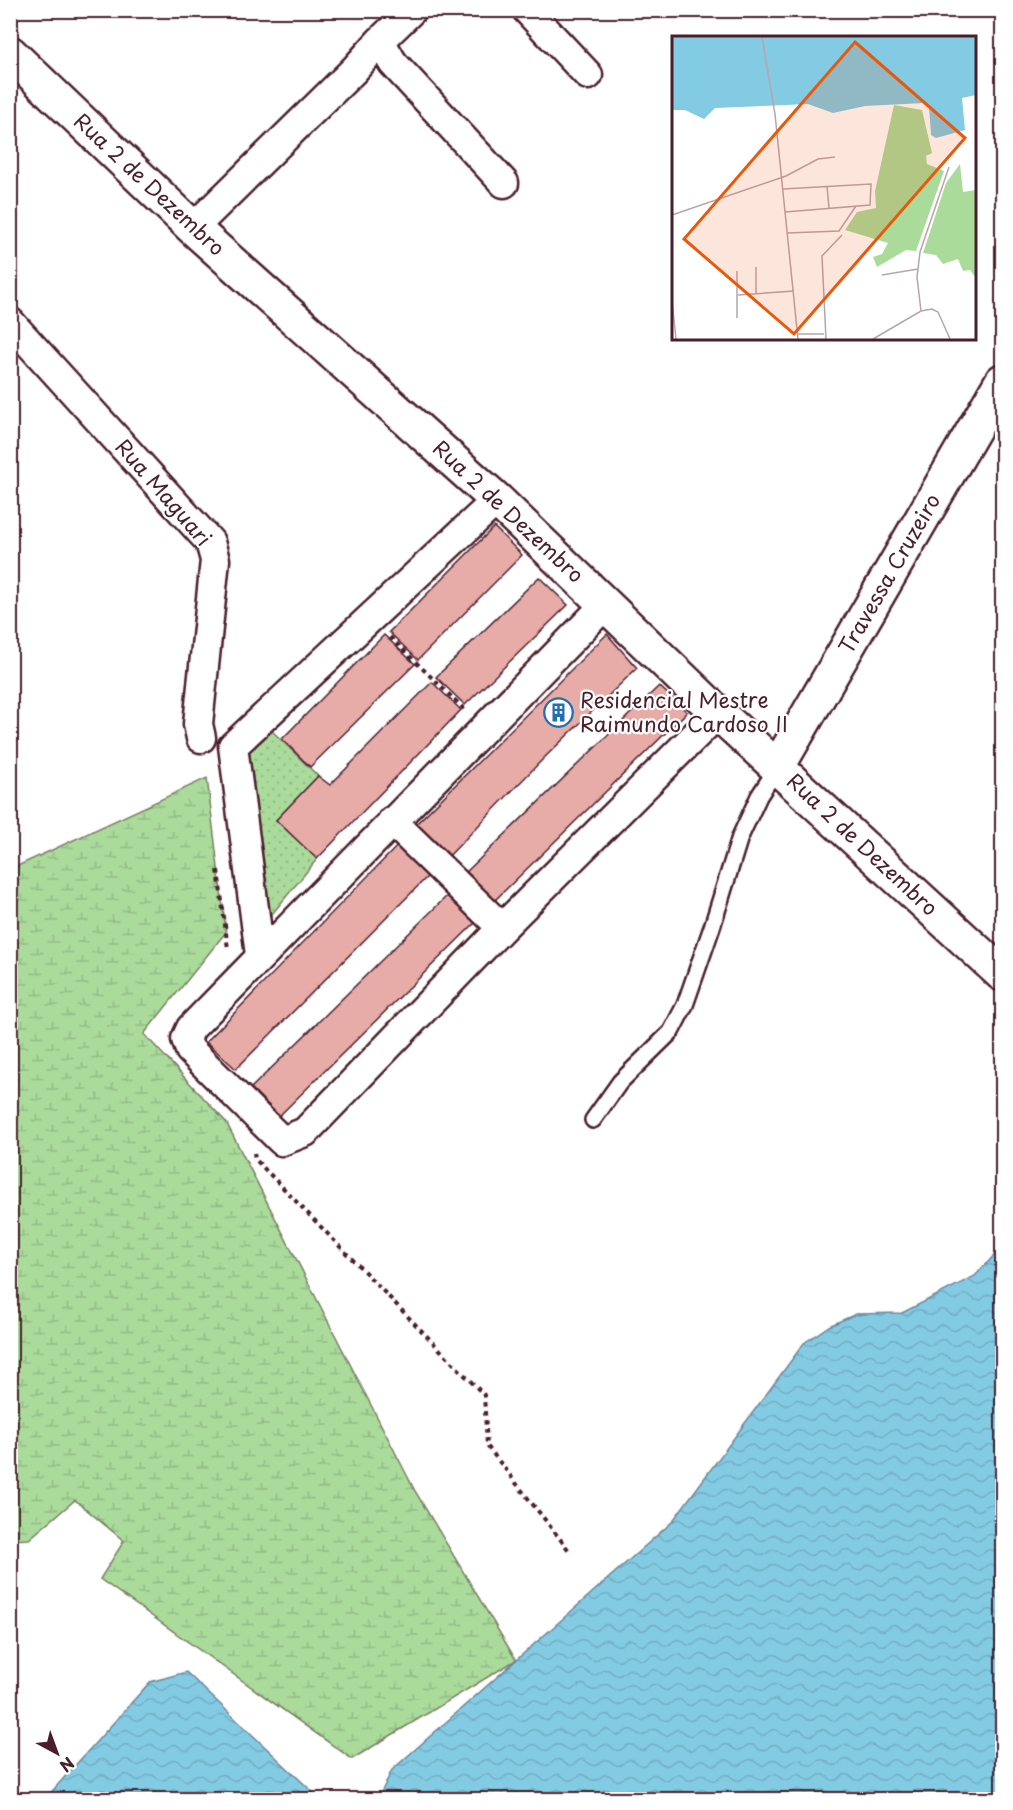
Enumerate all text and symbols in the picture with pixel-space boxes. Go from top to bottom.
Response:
inset map [672,36,977,340]
street label: Rua 2 de Dezembro [68,105,233,262]
street label: Rua Maguari [109,431,220,552]
street label: Rua 2 de Dezembro [427,432,592,589]
street label: Travessa Cruzeiro [829,487,947,659]
place label: Residencial Mestre Raimundo Cardoso II [580,683,788,739]
building icon: Residencial Mestre Raimundo Cardoso II [543,697,575,729]
street label: Rua 2 de Dezembro [781,765,946,922]
north arrow [27,1723,87,1783]
text: N [55,1752,80,1778]

